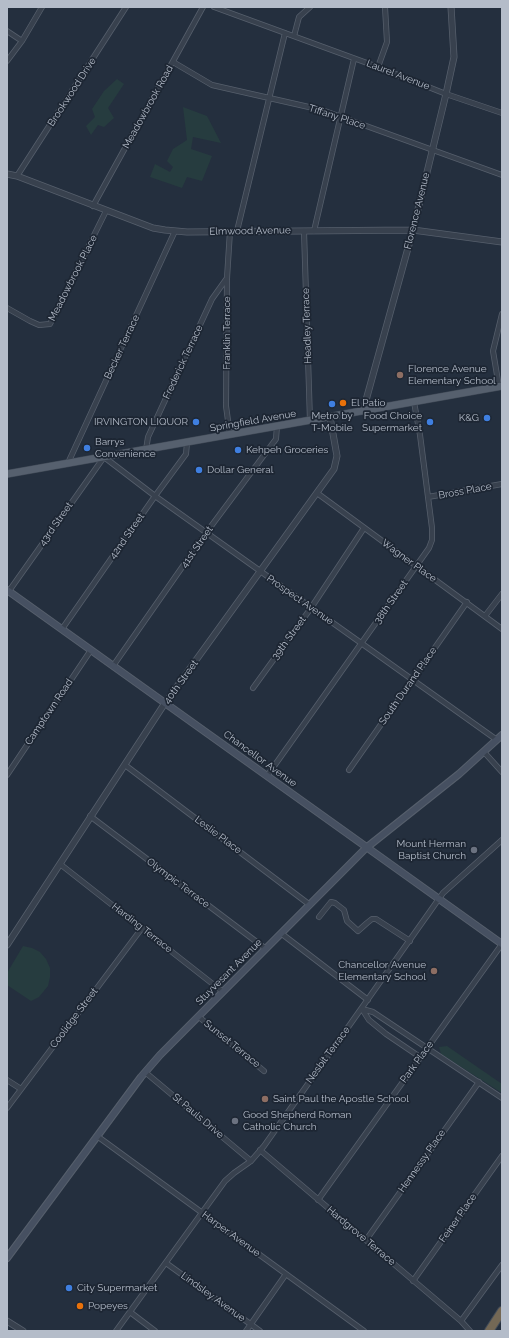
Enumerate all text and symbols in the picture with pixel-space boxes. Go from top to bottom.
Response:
street label: Brookwood Drive [45,55,99,129]
street label: Laurel Avenue [365,57,431,93]
street label: Meadowbrook Road [120,63,176,151]
street label: Tiffany Place [307,102,367,132]
street label: Florence Avenue [402,171,432,251]
street label: Elmwood Avenue [209,224,291,238]
street label: Meadowbrook Place [46,233,100,323]
street label: Headley Terrace [300,288,314,364]
street label: Franklin Terrace [221,296,233,370]
street label: Becker Terrace [102,313,142,381]
street label: Frederick Terrace [161,323,205,401]
place label: Florence Avenue Elementary School [408,363,496,386]
marker: Florence Avenue Elementary School [395,370,405,380]
place label: El Patio [351,397,385,409]
marker: El Patio [338,398,348,408]
marker: Metro by T-Mobile [327,399,337,409]
street label: Springfield Avenue [209,408,297,434]
place label: Metro by T-Mobile [311,410,353,434]
place label: Food Choice Supermarket [362,410,422,434]
place label: K&G [459,412,479,424]
marker: K&G [482,413,492,423]
place label: IRVINGTON LIQUOR [94,416,188,428]
marker: IRVINGTON LIQUOR [191,417,201,427]
marker: Food Choice Supermarket [425,417,435,427]
place label: Barrys Convenience [95,436,156,460]
marker: Barrys Convenience [82,443,92,453]
place label: Kehpeh Groceries [246,444,328,456]
marker: Kehpeh Groceries [233,445,243,455]
place label: Dollar General [207,464,273,476]
marker: Dollar General [194,465,204,475]
street label: Bross Place [437,480,493,502]
street label: 43rd Street [37,500,75,548]
street label: 42nd Street [107,511,147,561]
street label: 41st Street [178,524,216,570]
street label: Wagner Place [379,537,439,585]
street label: Prospect Avenue [264,572,336,628]
street label: 38th Street [372,578,410,626]
street label: 39th Street [269,614,309,662]
street label: South Durand Place [377,645,439,727]
street label: 40th Street [161,658,201,706]
street label: Camptown Road [22,677,76,747]
street label: Chancellor Avenue [221,728,299,790]
street label: Leslie Place [192,814,244,856]
place label: Mount Herman Baptist Church [397,838,466,862]
marker: Mount Herman Baptist Church [469,845,479,855]
street label: Olympic Terrace [144,855,212,911]
street label: Harding Terrace [109,901,175,955]
street label: Stuyvesant Avenue [193,936,265,1008]
place label: Chancellor Avenue Elementary School [338,959,426,982]
marker: Chancellor Avenue Elementary School [429,966,439,976]
street label: Coolidge Street [47,986,101,1050]
street label: Sunset Terrace [201,1018,263,1070]
street label: Nesbit Terrace [303,1024,353,1086]
street label: Park Place [398,1039,436,1085]
street label: St Pauls Drive [170,1091,226,1141]
place label: Saint Paul the Apostle School [273,1093,409,1105]
marker: Saint Paul the Apostle School [260,1094,270,1104]
place label: Good Shepherd Roman Catholic Church [243,1109,351,1132]
marker: Good Shepherd Roman Catholic Church [230,1116,240,1126]
street label: Hennessy Place [396,1127,448,1195]
street label: Feiner Place [437,1191,479,1245]
street label: Hardgrove Terrace [324,1204,398,1268]
street label: Harper Avenue [199,1209,263,1259]
street label: Lindsley Avenue [179,1270,247,1324]
place label: City Supermarket [77,1282,157,1294]
marker: City Supermarket [64,1283,74,1293]
place label: Popeyes [88,1300,128,1312]
marker: Popeyes [75,1301,85,1311]

